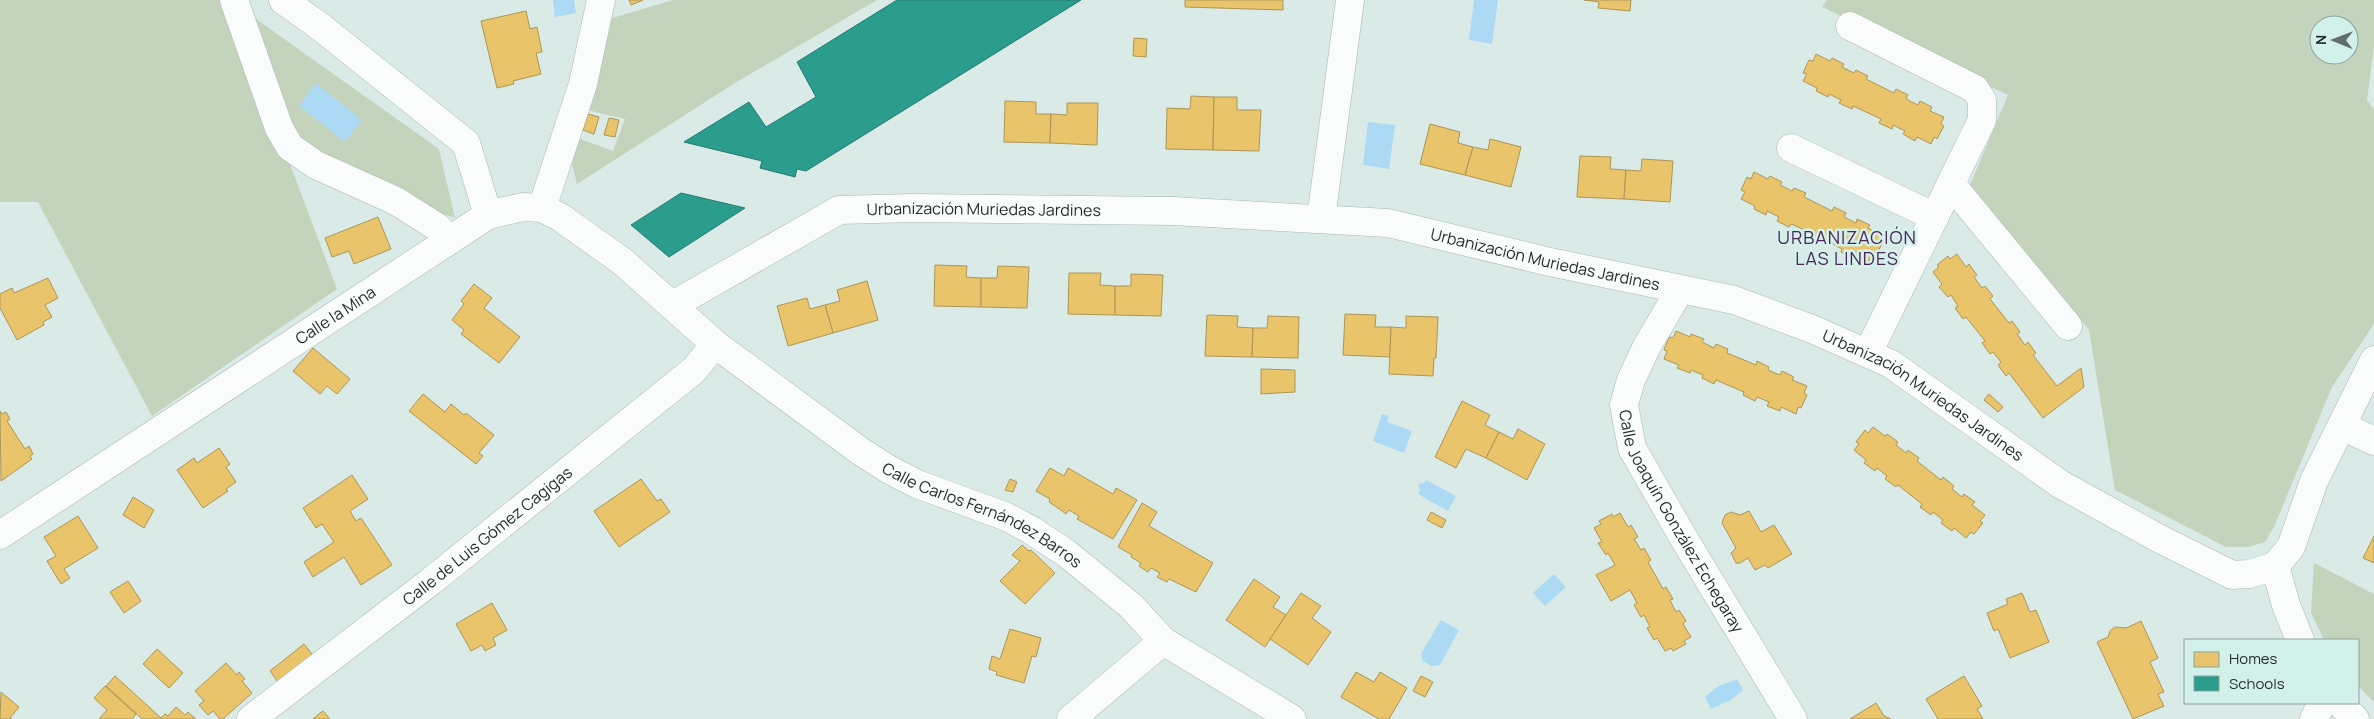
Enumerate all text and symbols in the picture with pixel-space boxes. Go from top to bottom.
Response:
north arrow [2309,15,2359,65]
text: N [2311,35,2330,45]
street label: Urbanización Muriedas Jardines [866,197,1101,221]
street label: Urbanización Muriedas Jardines [1428,223,1662,295]
district label: URBANIZACIÓN LAS LINDES [1777,225,1917,270]
street label: Calle la Mina [291,281,380,349]
street label: Urbanización Muriedas Jardines [1819,324,2028,466]
street label: Calle Joaquín González Echegaray [1614,408,1749,637]
street label: Calle Carlos Fernández Barros [878,457,1087,573]
street label: Calle de Luis Gómez Cagigas [398,461,577,610]
legend [2184,639,2359,704]
text: Homes [2229,648,2278,669]
text: Schools [2229,673,2285,694]

